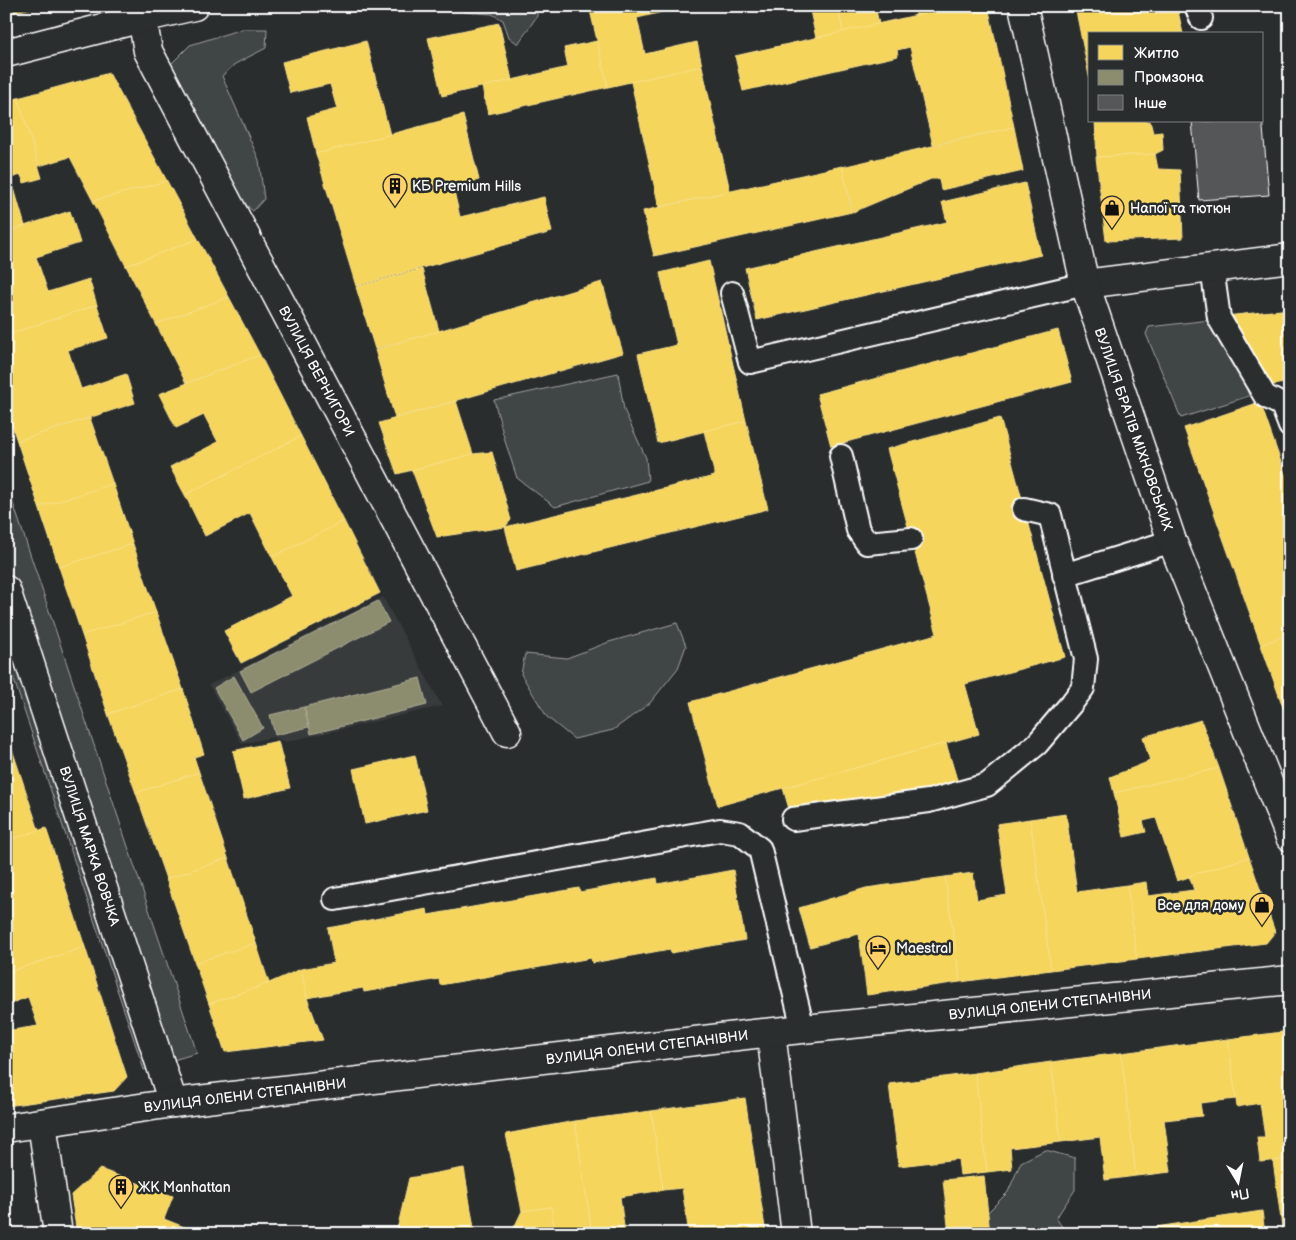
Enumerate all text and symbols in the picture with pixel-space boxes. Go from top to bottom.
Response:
legend [1088,32,1264,122]
text: Житло [1134,44,1179,63]
text: Промзона [1134,68,1204,87]
text: Інше [1134,94,1167,113]
building icon: КБ Premium Hills [382,173,408,207]
place label: КБ Premium Hills [412,178,521,195]
shop icon: Напої та тютюн [1099,195,1125,229]
place label: Напої та тютюн [1130,200,1231,217]
street label: ВУЛИЦЯ ВЕРНИГОРИ [275,303,358,439]
street label: ВУЛИЦЯ БРАТІВ МІХНОВСЬКИХ [1091,325,1176,533]
street label: ВУЛИЦЯ МАРКА ВОВЧКА [56,764,124,928]
shop icon: Все для дому [1249,892,1275,926]
place label: Все для дому [1157,897,1245,914]
hotel icon: Maestral [865,935,891,969]
place label: Maestral [896,940,951,957]
street label: ВУЛИЦЯ ОЛЕНИ СТЕПАНІВНИ [948,985,1152,1024]
street label: ВУЛИЦЯ ОЛЕНИ СТЕПАНІВНИ [545,1027,749,1068]
street label: ВУЛИЦЯ ОЛЕНИ СТЕПАНІВНИ [143,1075,347,1116]
north arrow [1214,1158,1264,1208]
building icon: ЖК Manhattan [108,1174,134,1208]
place label: ЖК Manhattan [138,1179,231,1196]
text: Пн [1230,1184,1251,1204]

